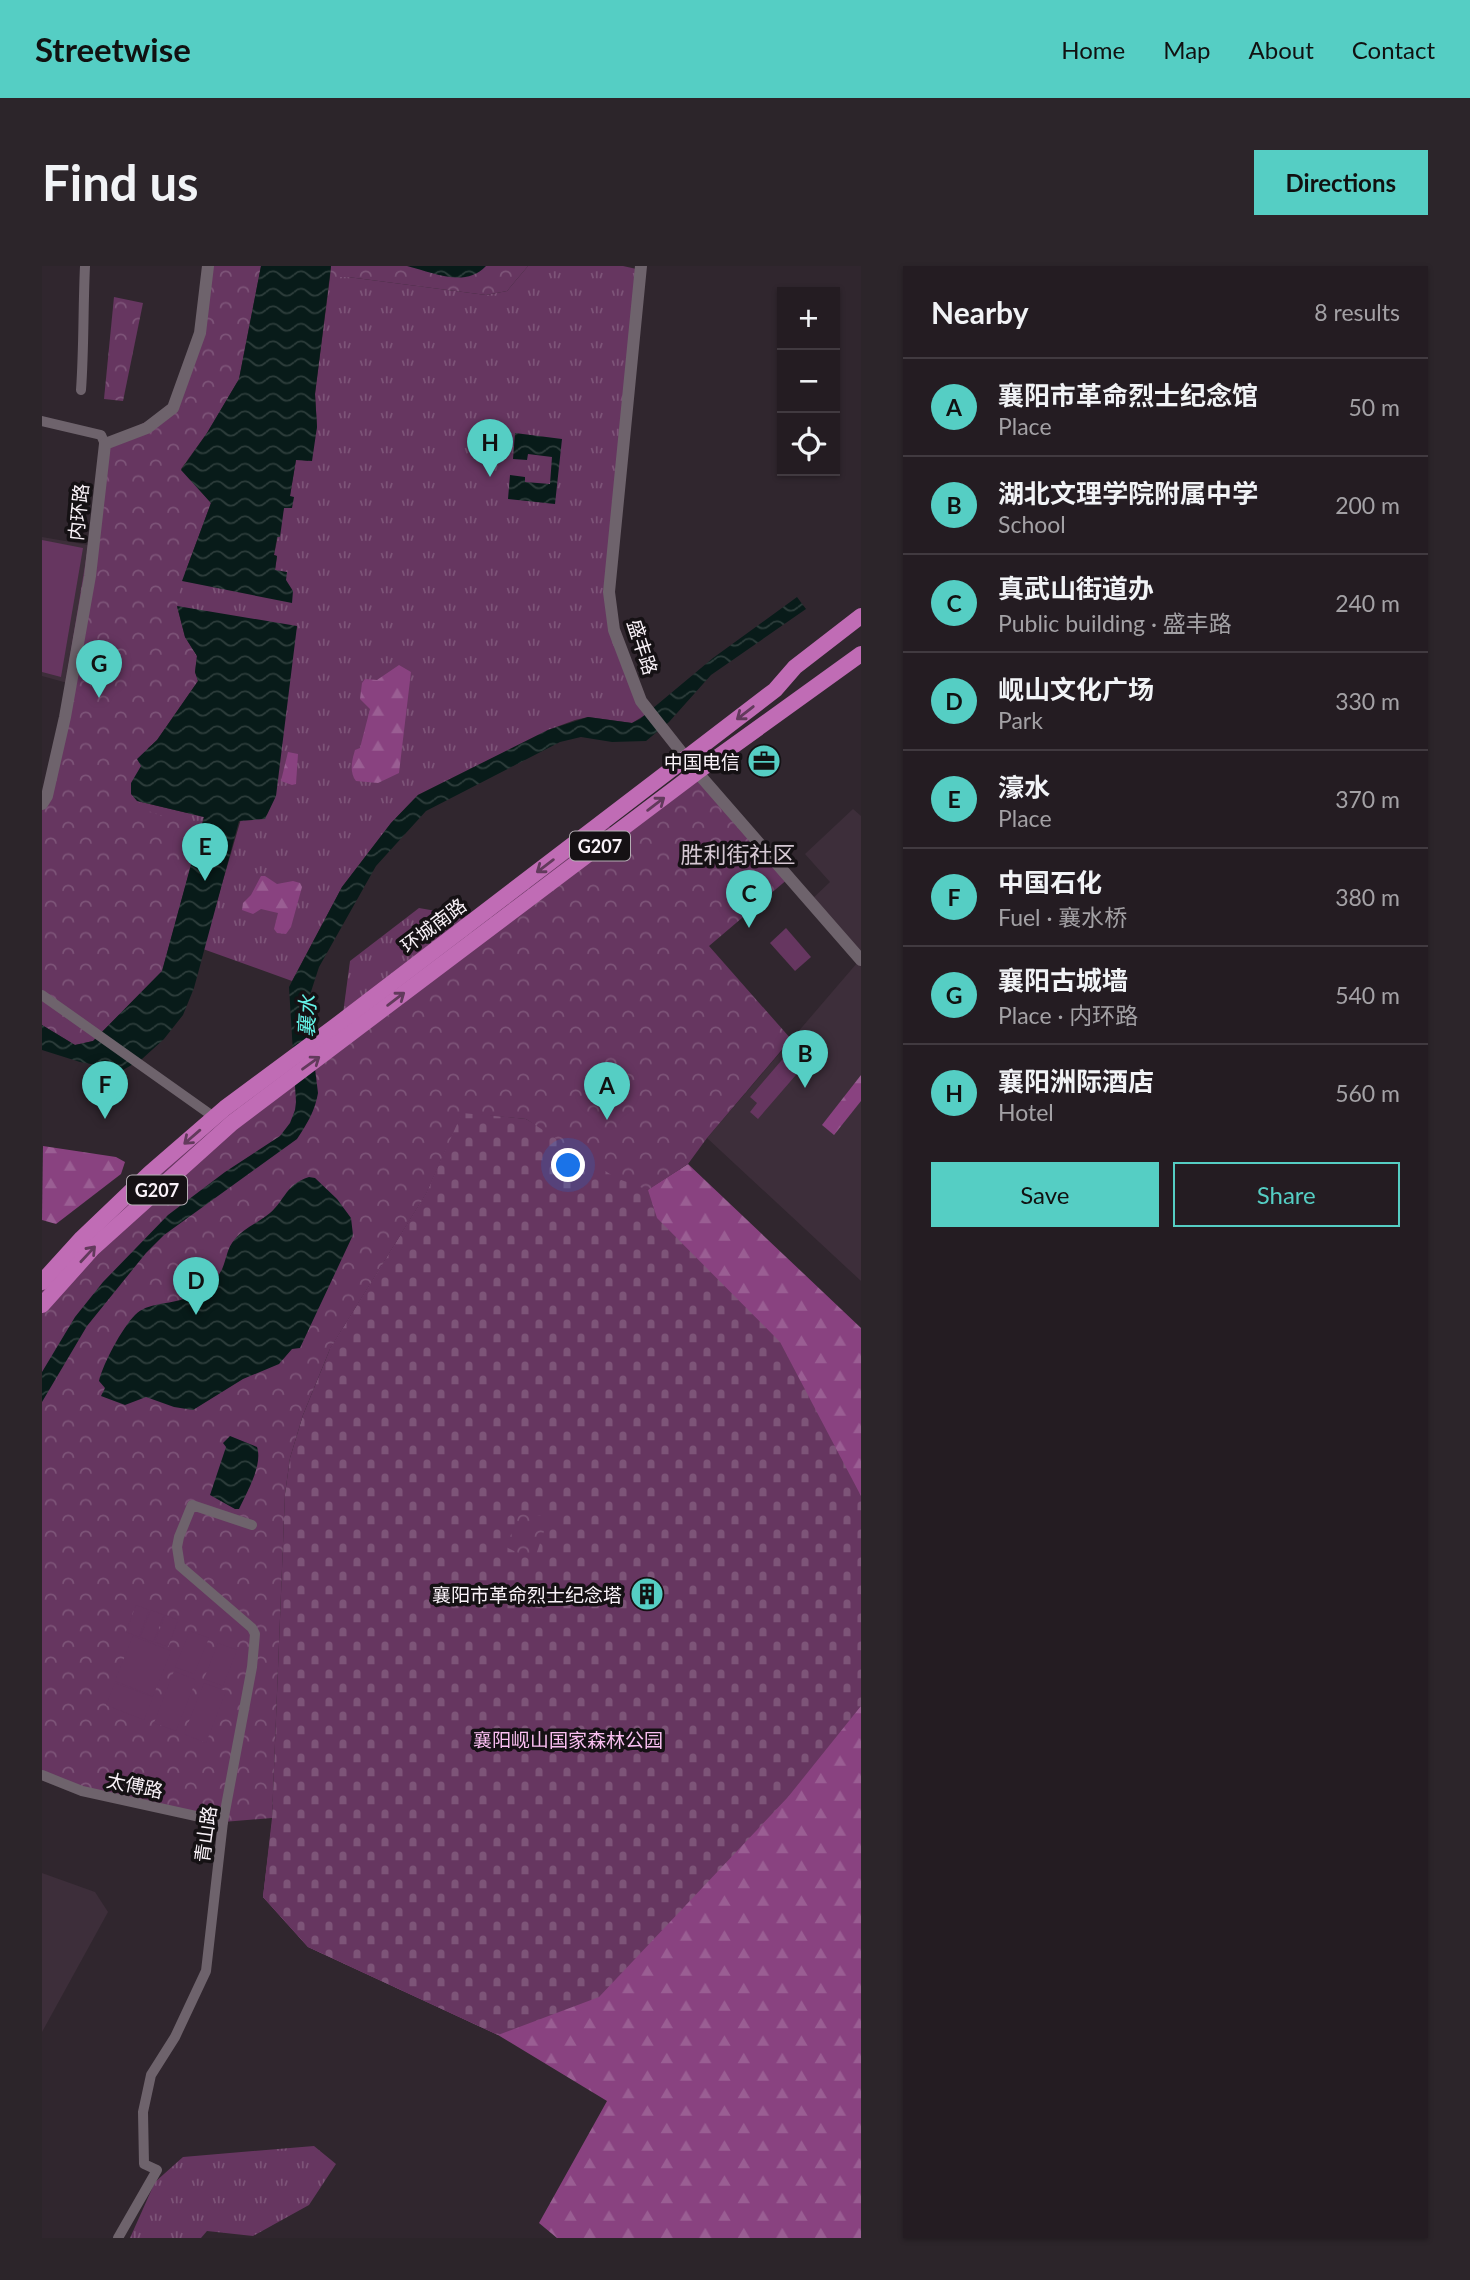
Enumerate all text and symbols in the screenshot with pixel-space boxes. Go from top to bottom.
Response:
text: Streetwise [35,29,191,69]
text: Home [1061,35,1125,64]
text: Map [1163,35,1211,64]
text: About [1249,35,1314,64]
text: Contact [1352,35,1435,64]
button: Directions [1254,150,1428,215]
text: Find us [42,153,199,211]
map controls [777,287,840,476]
button: + [777,287,840,350]
text: Nearby [931,294,1029,330]
text: 8 results [1314,298,1400,326]
button: − [777,350,840,413]
text: 襄阳市革命烈士纪念馆 [998,379,1258,411]
text: A [946,393,962,421]
text: 50 m [1349,393,1400,421]
text: Place [998,412,1052,440]
button: locate [777,413,840,476]
pin: H [467,419,513,477]
text: 湖北文理学院附属中学 [998,477,1258,509]
street label: 内环路 [64,482,92,542]
text: B [946,491,962,519]
text: 200 m [1335,491,1400,519]
text: School [998,510,1066,538]
text: 真武山街道办 [998,572,1154,604]
text: C [946,589,962,617]
text: 240 m [1335,589,1400,617]
text: Public building · 盛丰路 [998,609,1232,637]
street label: 盛丰路 [623,616,663,678]
pin: G [76,640,122,698]
text: 岘山文化广场 [998,673,1154,705]
text: D [945,687,963,715]
text: 330 m [1335,687,1400,715]
one-way arrow [736,706,754,721]
text: Park [998,706,1043,734]
office icon: 中国电信 [745,742,783,780]
place label: 中国电信 [664,750,740,773]
text: 濠水 [998,771,1050,803]
text: E [947,785,961,813]
text: 370 m [1335,785,1400,813]
one-way arrow [646,796,665,811]
text: Place [998,804,1052,832]
pin: E [182,823,228,881]
road number: G207 [570,832,630,860]
district label: 胜利街社区 [681,840,796,868]
one-way arrow [536,859,554,874]
text: 中国石化 [998,866,1102,898]
pin: C [726,870,772,928]
text: F [947,883,961,911]
text: 380 m [1335,883,1400,911]
street label: 环城南路 [396,893,470,957]
text: Fuel · 襄水桥 [998,903,1127,931]
text: 襄阳古城墙 [998,964,1128,996]
text: G [946,981,962,1009]
text: 540 m [1335,981,1400,1009]
one-way arrow [386,992,405,1007]
water label: 襄水 [292,993,320,1038]
text: Place · 内环路 [998,1001,1138,1029]
pin: B [782,1030,828,1088]
one-way arrow [301,1056,320,1070]
pin: F [82,1061,128,1119]
pin: A [584,1062,630,1120]
text: 襄阳洲际酒店 [998,1065,1154,1097]
text: H [945,1079,963,1107]
text: 560 m [1335,1079,1400,1107]
text: Hotel [998,1098,1054,1126]
one-way arrow [183,1129,201,1145]
your location [551,1148,585,1182]
button: Save [931,1162,1159,1227]
button: Share [1173,1162,1400,1227]
road number: G207 [127,1175,187,1205]
one-way arrow [80,1245,96,1263]
pin: D [173,1257,219,1315]
building icon: 襄阳市革命烈士纪念塔 [628,1575,666,1613]
place label: 襄阳市革命烈士纪念塔 [432,1583,622,1606]
park label: 襄阳岘山国家森林公园 [473,1728,663,1751]
street label: 太傅路 [105,1768,165,1802]
street label: 青山路 [190,1804,220,1864]

